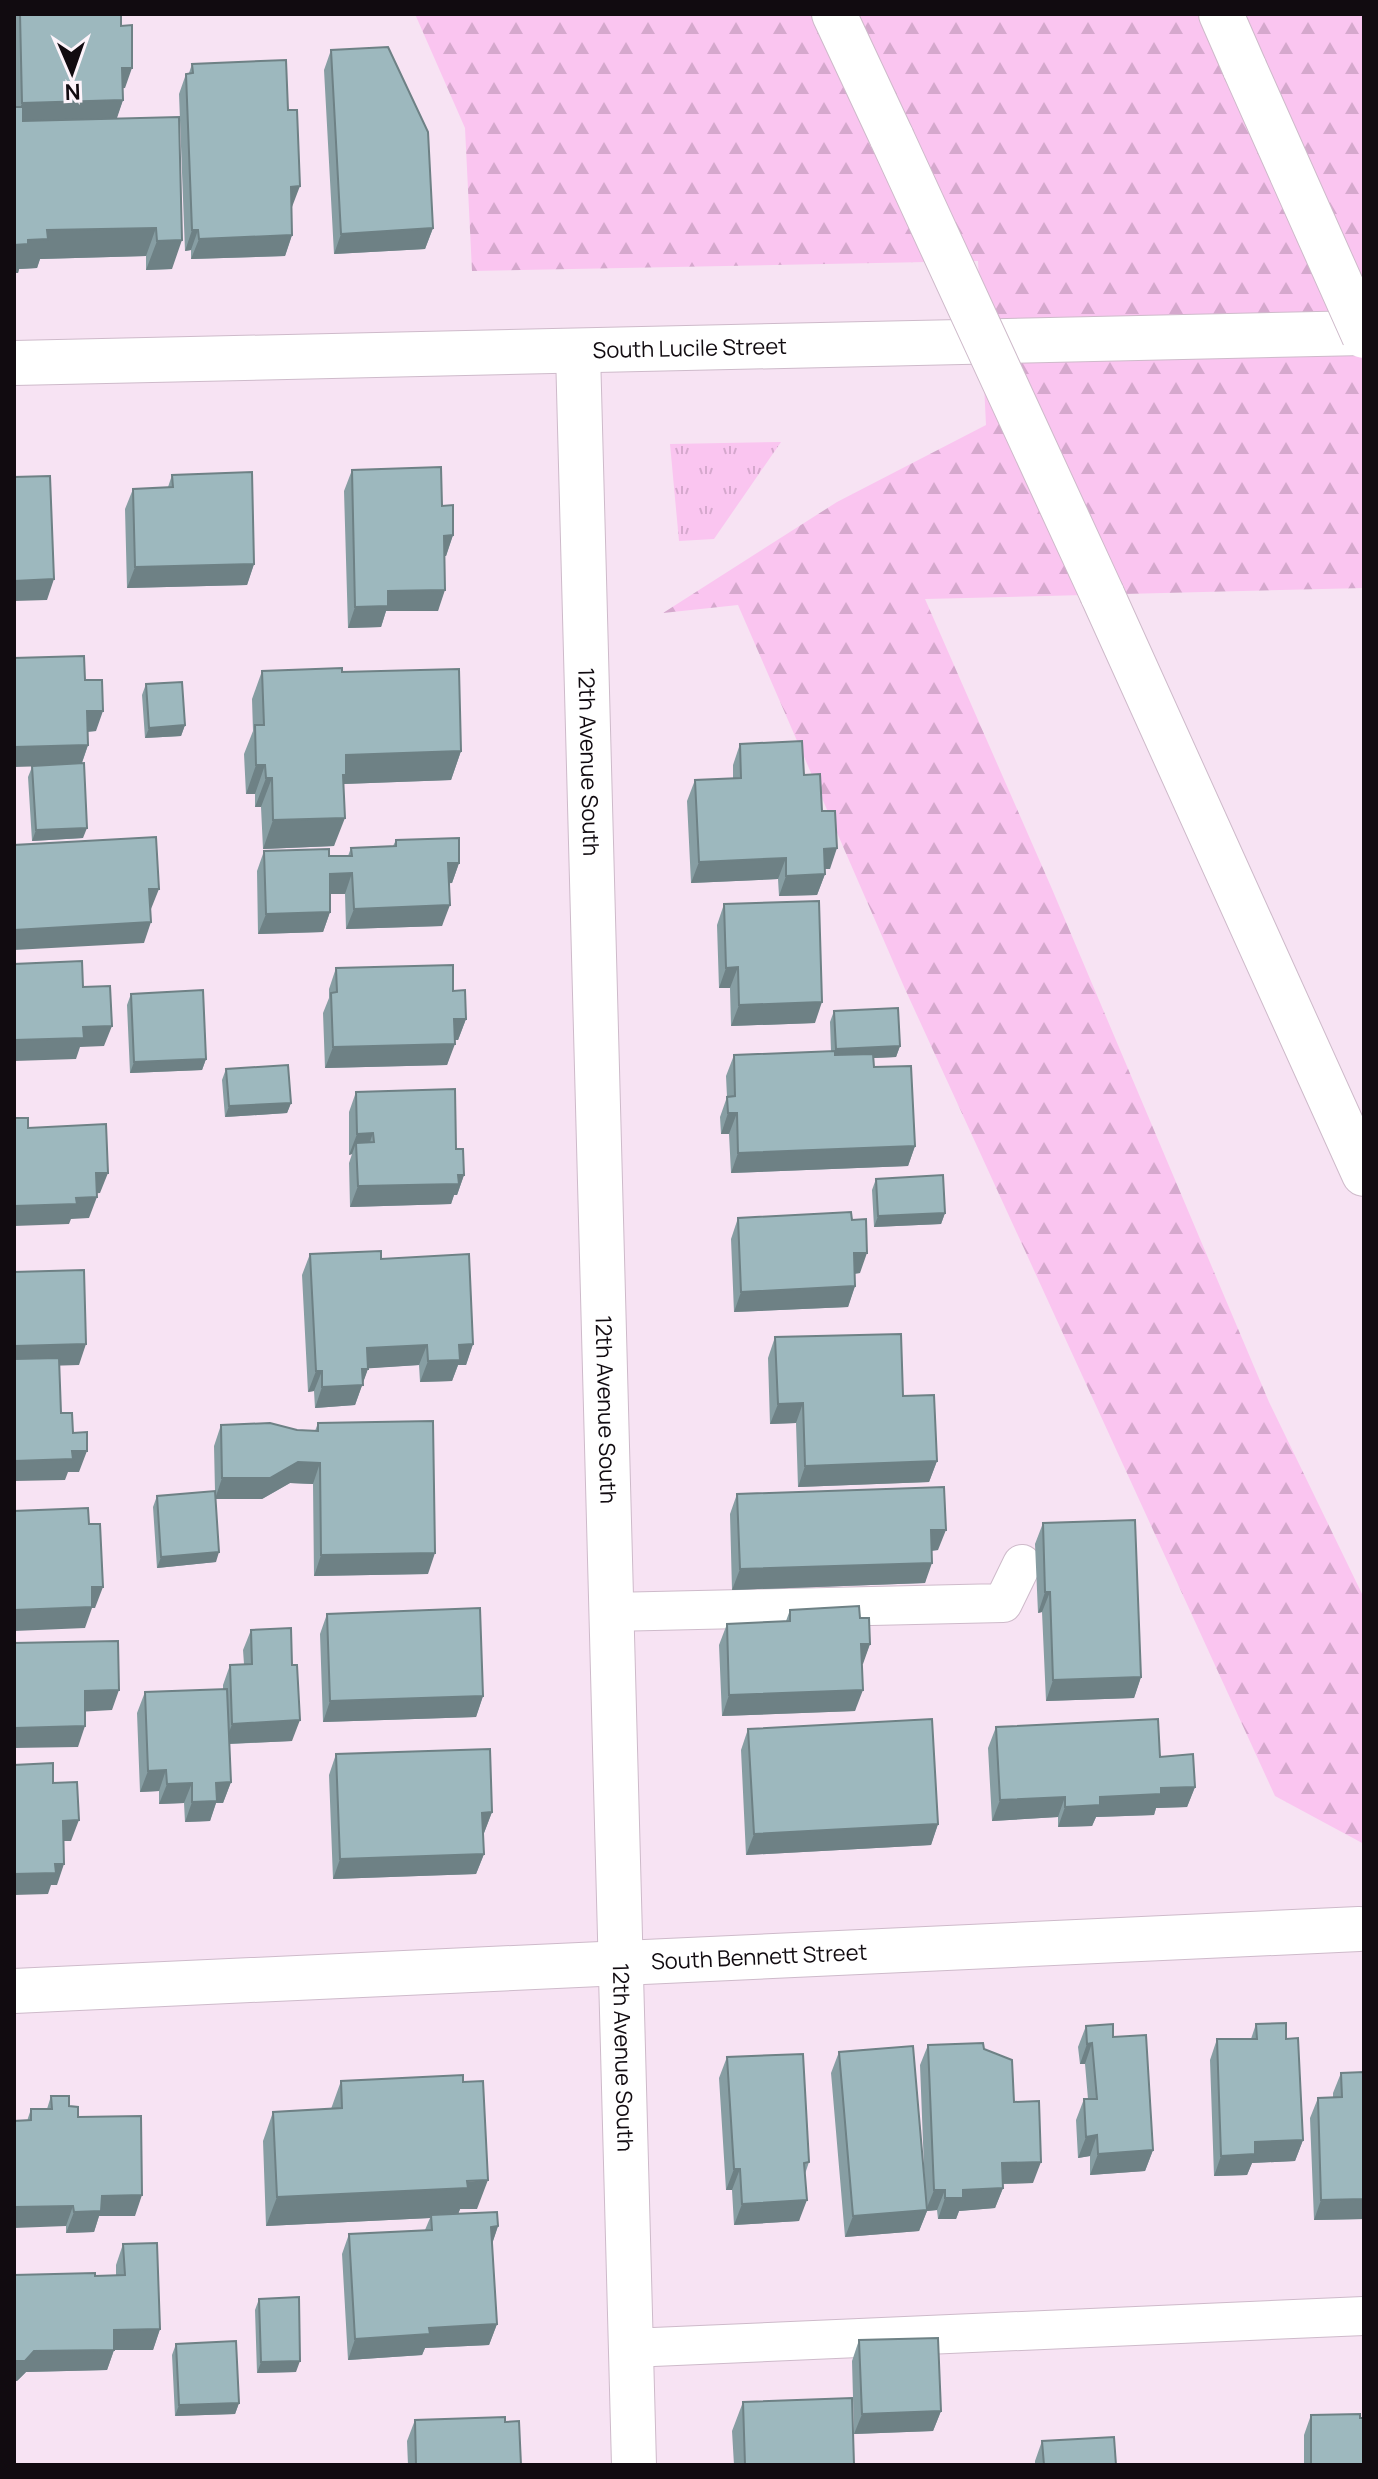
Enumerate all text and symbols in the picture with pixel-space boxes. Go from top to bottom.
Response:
north arrow [32,32,112,112]
text: N [64,77,81,107]
street label: South Lucile Street [592,331,787,365]
street label: 12th Avenue South [571,667,606,857]
street label: 12th Avenue South [589,1315,624,1504]
street label: South Bennett Street [650,1937,868,1977]
street label: 12th Avenue South [606,1963,641,2152]

